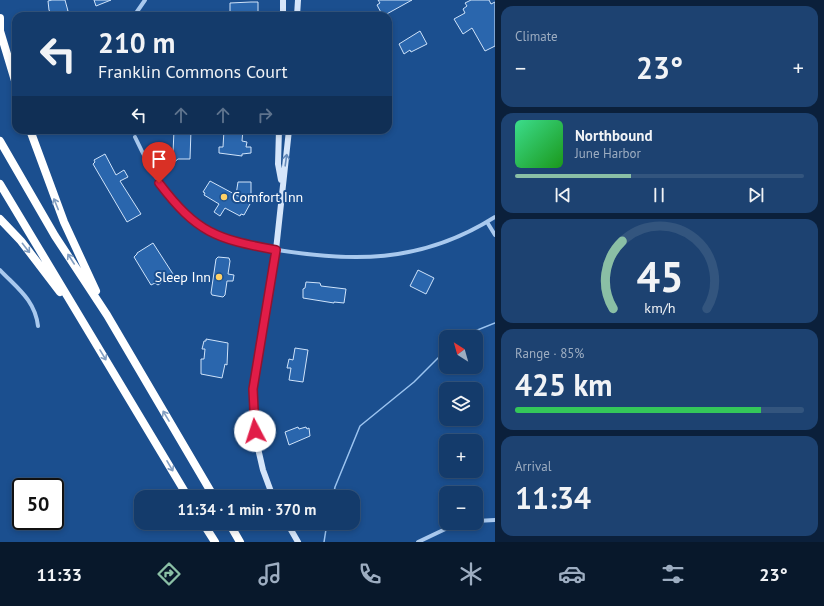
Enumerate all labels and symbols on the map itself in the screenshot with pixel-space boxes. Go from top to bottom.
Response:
pin [142,142,176,183]
one-way arrow [282,154,290,167]
place label: Comfort Inn [232,188,303,206]
marker: Comfort Inn [219,192,229,202]
one-way arrow [52,198,60,210]
one-way arrow [22,242,30,253]
one-way arrow [66,253,74,265]
place label: Sleep Inn [155,268,211,286]
marker: Sleep Inn [214,272,224,282]
north arrow [439,330,483,374]
one-way arrow [100,349,108,361]
one-way arrow [162,410,170,422]
position arrow [234,410,276,452]
one-way arrow [167,460,175,472]
speed limit sign: 50 [12,478,64,530]

